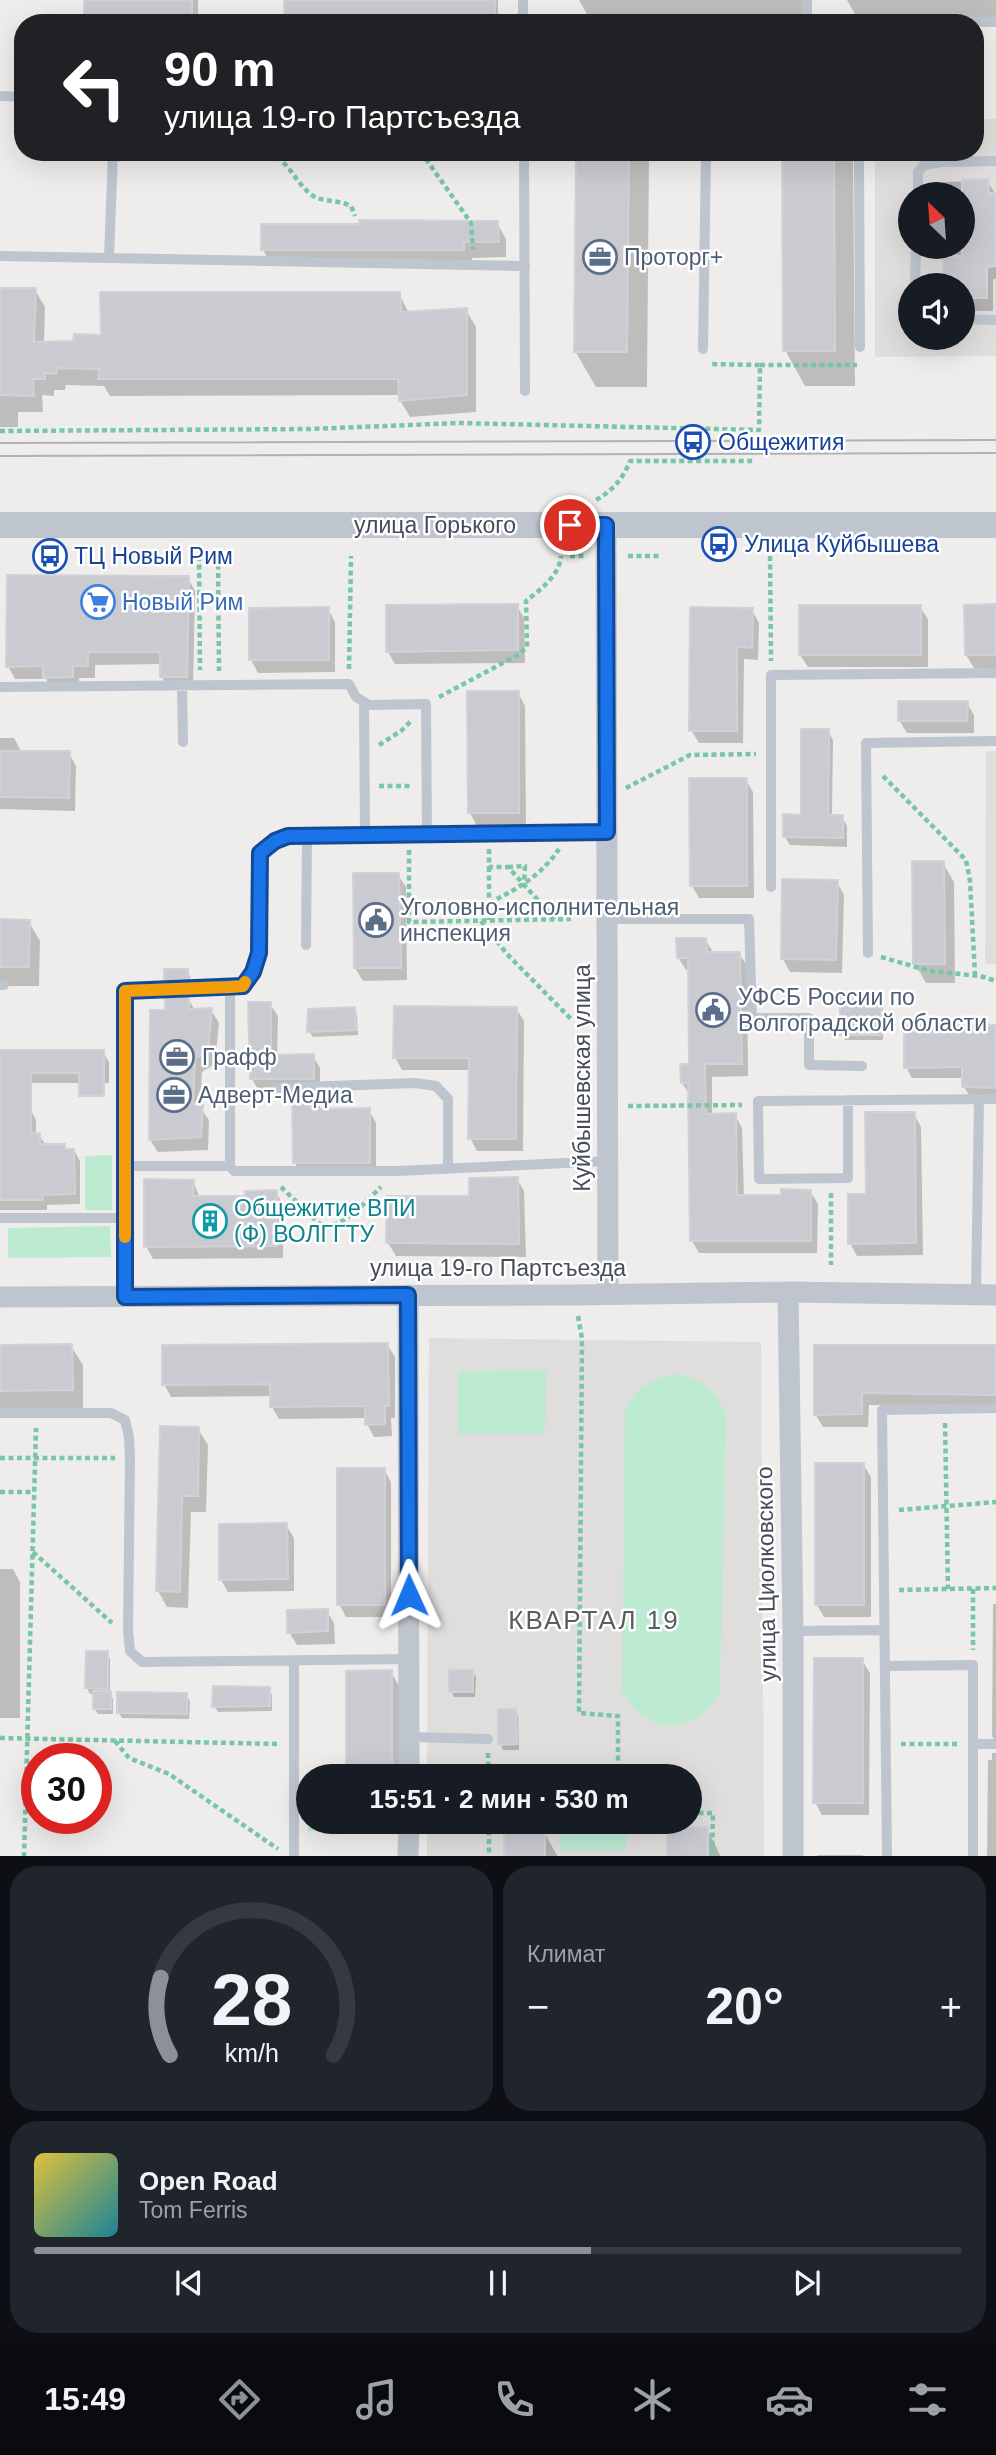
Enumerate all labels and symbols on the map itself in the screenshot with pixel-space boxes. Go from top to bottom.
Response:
north arrow [898,182,975,259]
office icon: Проторг+ [581,238,619,276]
place label: Проторг+ [624,244,723,270]
bus stop icon: Общежития [674,423,712,461]
place label: Общежития [718,429,844,455]
pin [540,495,600,555]
street label: улица Горького [354,512,516,538]
bus stop icon: Улица Куйбышева [700,525,738,563]
place label: Улица Куйбышева [744,531,939,557]
bus stop icon: ТЦ Новый Рим [31,537,69,575]
place label: ТЦ Новый Рим [74,543,233,569]
supermarket icon: Новый Рим [79,583,117,621]
place label: Новый Рим [122,589,243,615]
place label: Уголовно-исполнительная инспекция [400,894,679,946]
public building icon: Уголовно-исполнительная инспекция [357,901,395,939]
street label: Куйбышевская улица [569,964,595,1192]
place label: УФСБ России по Волгоградской области [738,984,987,1036]
public building icon: УФСБ России по Волгоградской области [694,991,732,1029]
office icon: Графф [158,1038,196,1076]
place label: Графф [202,1044,277,1070]
office icon: Адверт-Медиа [155,1076,193,1114]
place label: Адверт-Медиа [198,1082,353,1108]
place label: Общежитие ВПИ (Ф) ВОЛГГТУ [234,1195,415,1247]
building icon: Общежитие ВПИ (Ф) ВОЛГГТУ [191,1202,229,1240]
street label: улица 19-го Партсъезда [370,1255,626,1281]
street label: улица Циолковского [751,1466,781,1682]
position arrow [372,1558,446,1632]
district label: КВАРТАЛ 19 [508,1605,680,1635]
speed limit sign: 30 [21,1743,112,1834]

